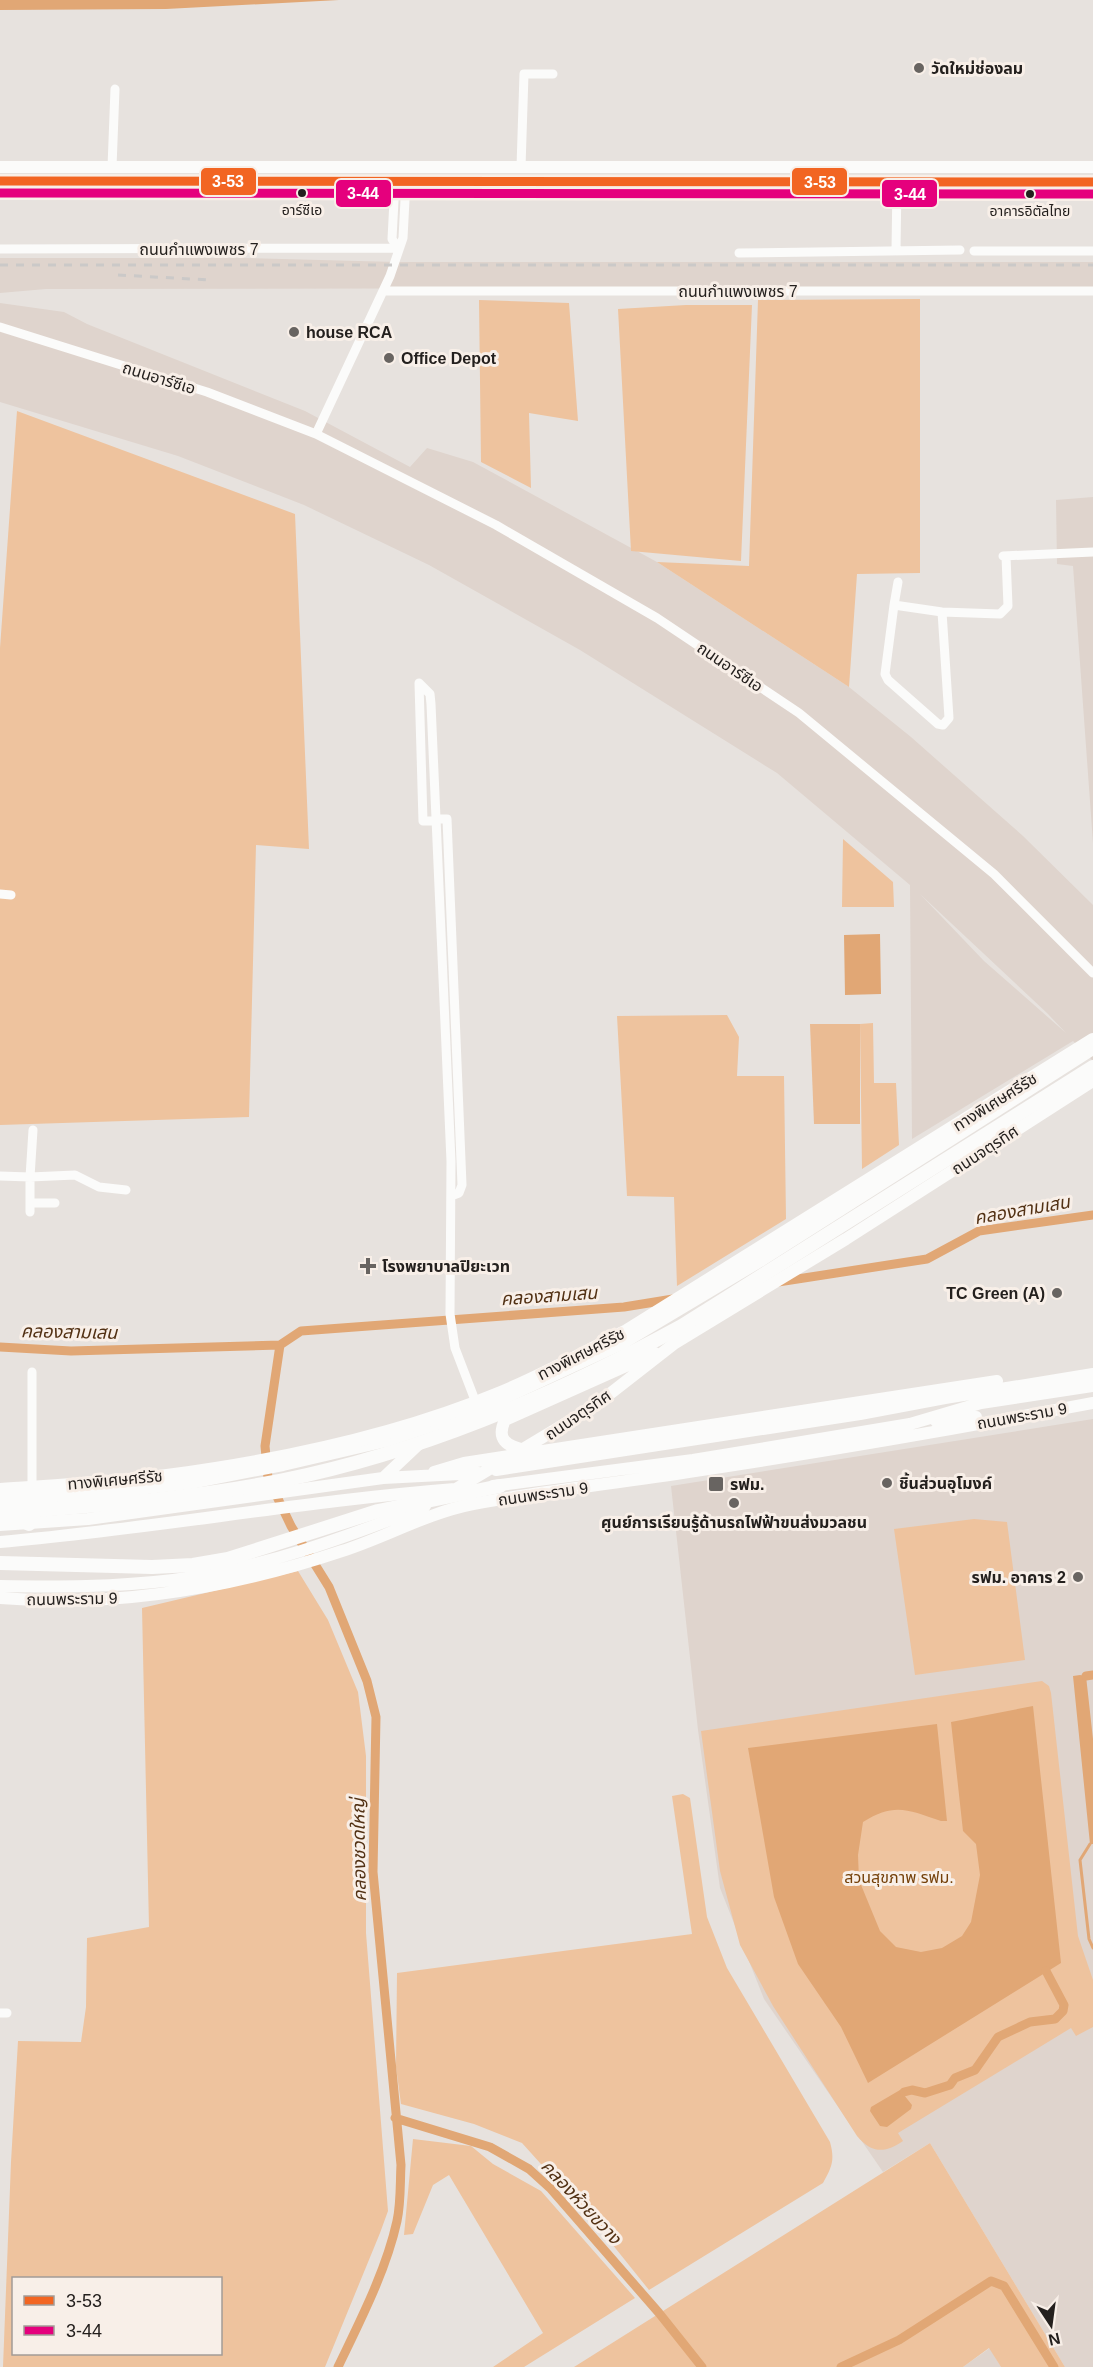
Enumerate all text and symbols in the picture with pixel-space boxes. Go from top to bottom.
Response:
place label: วัดใหม่ช่องลม [931,60,1023,77]
marker: วัดใหม่ช่องลม [912,61,926,75]
line badge: 3-53 [200,167,257,196]
line badge: 3-53 [791,167,848,196]
text: 3-53 [212,173,244,190]
text: 3-53 [804,174,836,191]
line badge: 3-44 [335,179,392,208]
line badge: 3-44 [881,179,938,208]
text: 3-44 [347,185,379,202]
text: 3-44 [894,186,926,203]
marker: อาร์ซีเอ [296,187,308,199]
marker: อาคารอิตัลไทย [1024,188,1036,200]
place label: อาร์ซีเอ [282,202,322,218]
place label: อาคารอิตัลไทย [990,203,1070,219]
street label: ถนนกำแพงเพชร 7 [139,241,259,258]
street label: ถนนกำแพงเพชร 7 [678,283,798,300]
place label: house RCA [306,324,393,341]
marker: house RCA [287,325,301,339]
place label: Office Depot [401,350,497,367]
marker: Office Depot [382,351,396,365]
street label: ถนนอาร์ซีเอ [120,359,198,397]
street label: ถนนอาร์ซีเอ [694,639,766,695]
street label: ทางพิเศษศรีรัช [950,1070,1040,1134]
street label: ถนนจตุรทิศ [949,1122,1022,1179]
water label: คลองสามเสน [973,1192,1072,1228]
marker: โรงพยาบาลปิยะเวท [359,1257,377,1275]
place label: โรงพยาบาลปิยะเวท [382,1258,510,1275]
water label: คลองสามเสน [500,1283,599,1309]
place label: TC Green (A) [946,1285,1045,1302]
marker: TC Green (A) [1050,1286,1064,1300]
water label: คลองสามเสน [21,1321,118,1343]
street label: ทางพิเศษศรีรัช [535,1325,627,1383]
street label: ถนนจตุรทิศ [542,1387,615,1444]
street label: ถนนพระราม 9 [976,1400,1068,1432]
street label: ทางพิเศษศรีรัช [67,1467,163,1493]
place label: ชิ้นส่วนอุโมงค์ [899,1472,992,1493]
marker: รฟม. [707,1475,725,1493]
place label: รฟม. [730,1476,765,1493]
marker: ชิ้นส่วนอุโมงค์ [880,1476,894,1490]
street label: ถนนพระราม 9 [497,1479,589,1509]
marker: ศูนย์การเรียนรู้ด้านรถไฟฟ้าขนส่งมวลชน [727,1496,741,1510]
place label: ศูนย์การเรียนรู้ด้านรถไฟฟ้าขนส่งมวลชน [601,1514,867,1533]
place label: รฟม. อาคาร 2 [972,1569,1066,1586]
marker: รฟม. อาคาร 2 [1071,1570,1085,1584]
street label: ถนนพระราม 9 [26,1590,118,1608]
water label: คลองชวดใหญ่ [348,1795,370,1902]
park label: สวนสุขภาพ รฟม. [844,1869,954,1887]
water label: คลองห้วยขวาง [537,2156,626,2249]
legend [12,2277,222,2355]
text: 3-53 [66,2291,102,2311]
north arrow [1021,2295,1081,2355]
text: 3-44 [66,2321,102,2341]
text: N [1047,2330,1062,2349]

